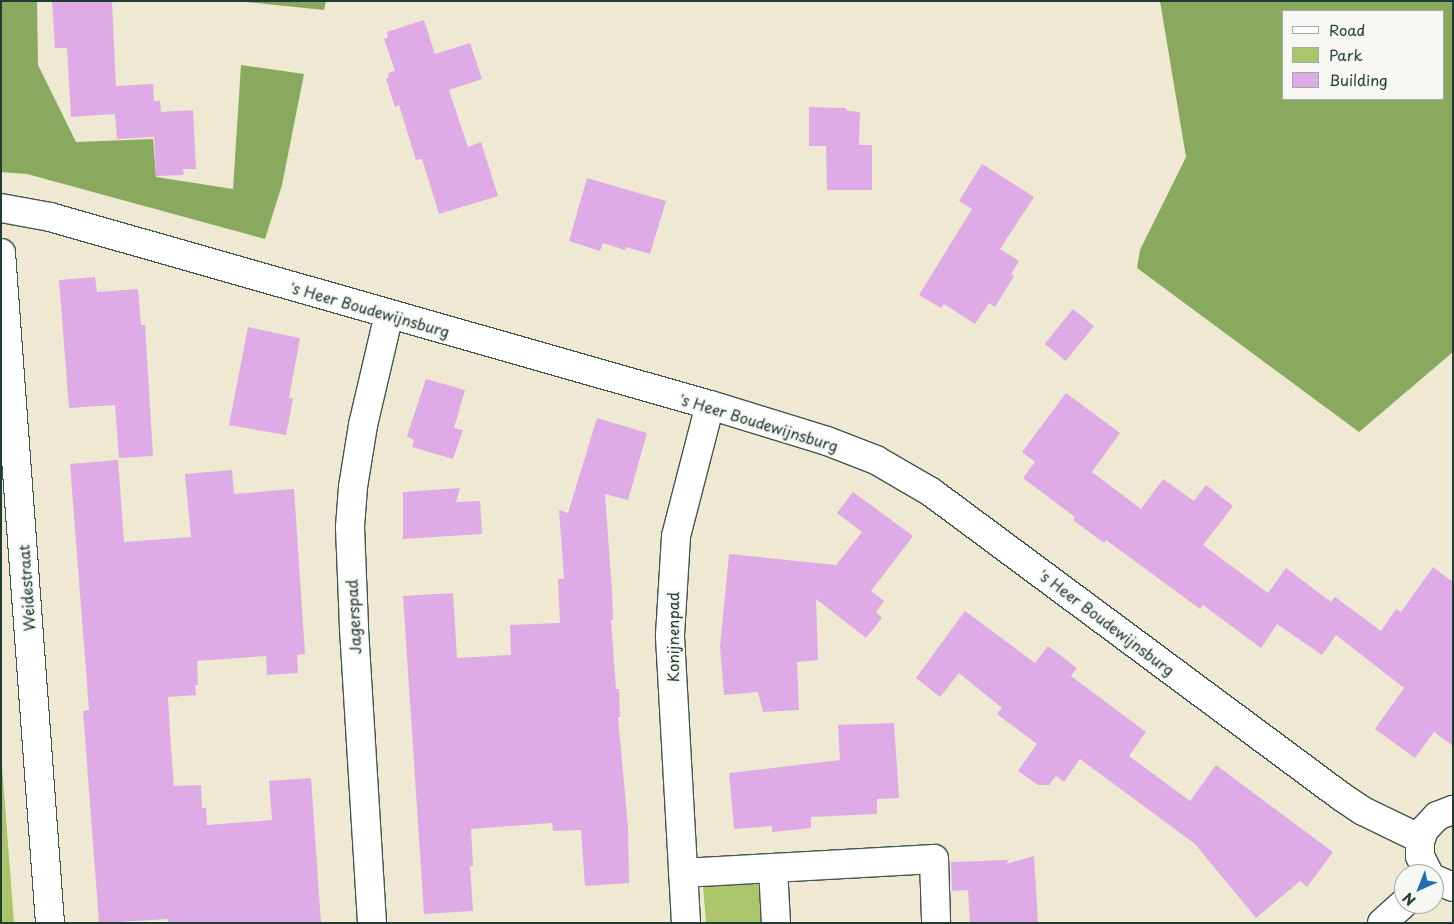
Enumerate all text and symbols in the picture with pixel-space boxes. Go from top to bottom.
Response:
legend [1282,10,1444,100]
text: Road [1329,18,1365,41]
text: Park [1329,43,1363,66]
text: Building [1329,68,1388,91]
street label: 's Heer Boudewijnsburg [287,277,453,341]
street label: 's Heer Boudewijnsburg [676,389,842,455]
street label: Weidestraat [14,544,38,632]
street label: 's Heer Boudewijnsburg [1035,564,1179,680]
street label: Jagerspad [342,579,364,655]
street label: Konijnenpad [664,592,682,682]
north arrow [1394,864,1444,914]
text: N [1398,888,1420,911]

